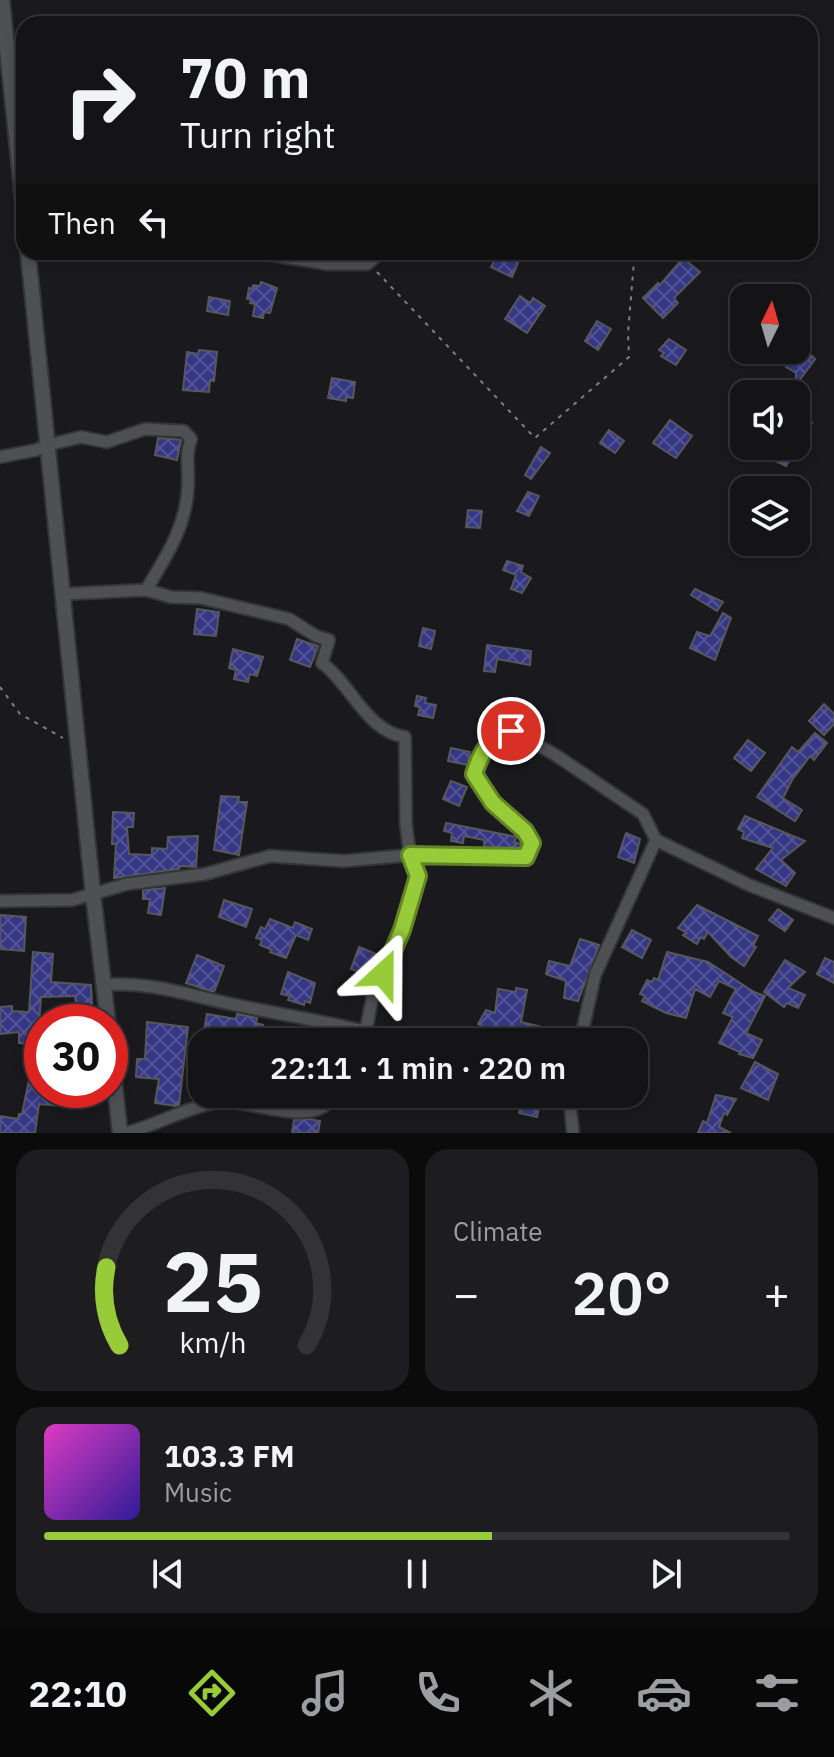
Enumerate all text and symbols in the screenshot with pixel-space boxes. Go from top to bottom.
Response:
text: 70 m [180,41,310,113]
icon: right [48,48,152,152]
text: Turn right [180,111,336,158]
icon: left [132,200,176,244]
text: Then [48,203,116,242]
north arrow [730,284,810,364]
map controls [730,284,810,556]
button: sound [730,380,810,460]
button: layers [730,476,810,556]
pin [477,697,545,765]
icon: arrive [489,709,533,753]
position arrow [341,932,425,1016]
speed limit sign: 30 [24,1004,128,1108]
text: 22:11 · 1 min · 220 m [270,1048,566,1087]
text: Climate [453,1214,543,1248]
text: 25 [163,1227,262,1335]
text: 20° [571,1253,672,1332]
text: − [453,1265,479,1322]
text: + [764,1265,790,1322]
text: km/h [179,1324,246,1361]
text: 103.3 FM [164,1436,295,1475]
text: Music [164,1475,232,1509]
icon: previous [146,1552,190,1596]
icon: pause [395,1552,439,1596]
icon: next [644,1552,688,1596]
icon: directions [184,1665,240,1721]
icon: music [297,1665,353,1721]
icon: phone [410,1665,466,1721]
icon: climate [523,1665,579,1721]
icon: car [636,1665,692,1721]
icon: filters [749,1665,805,1721]
text: 22:10 [29,1670,127,1717]

